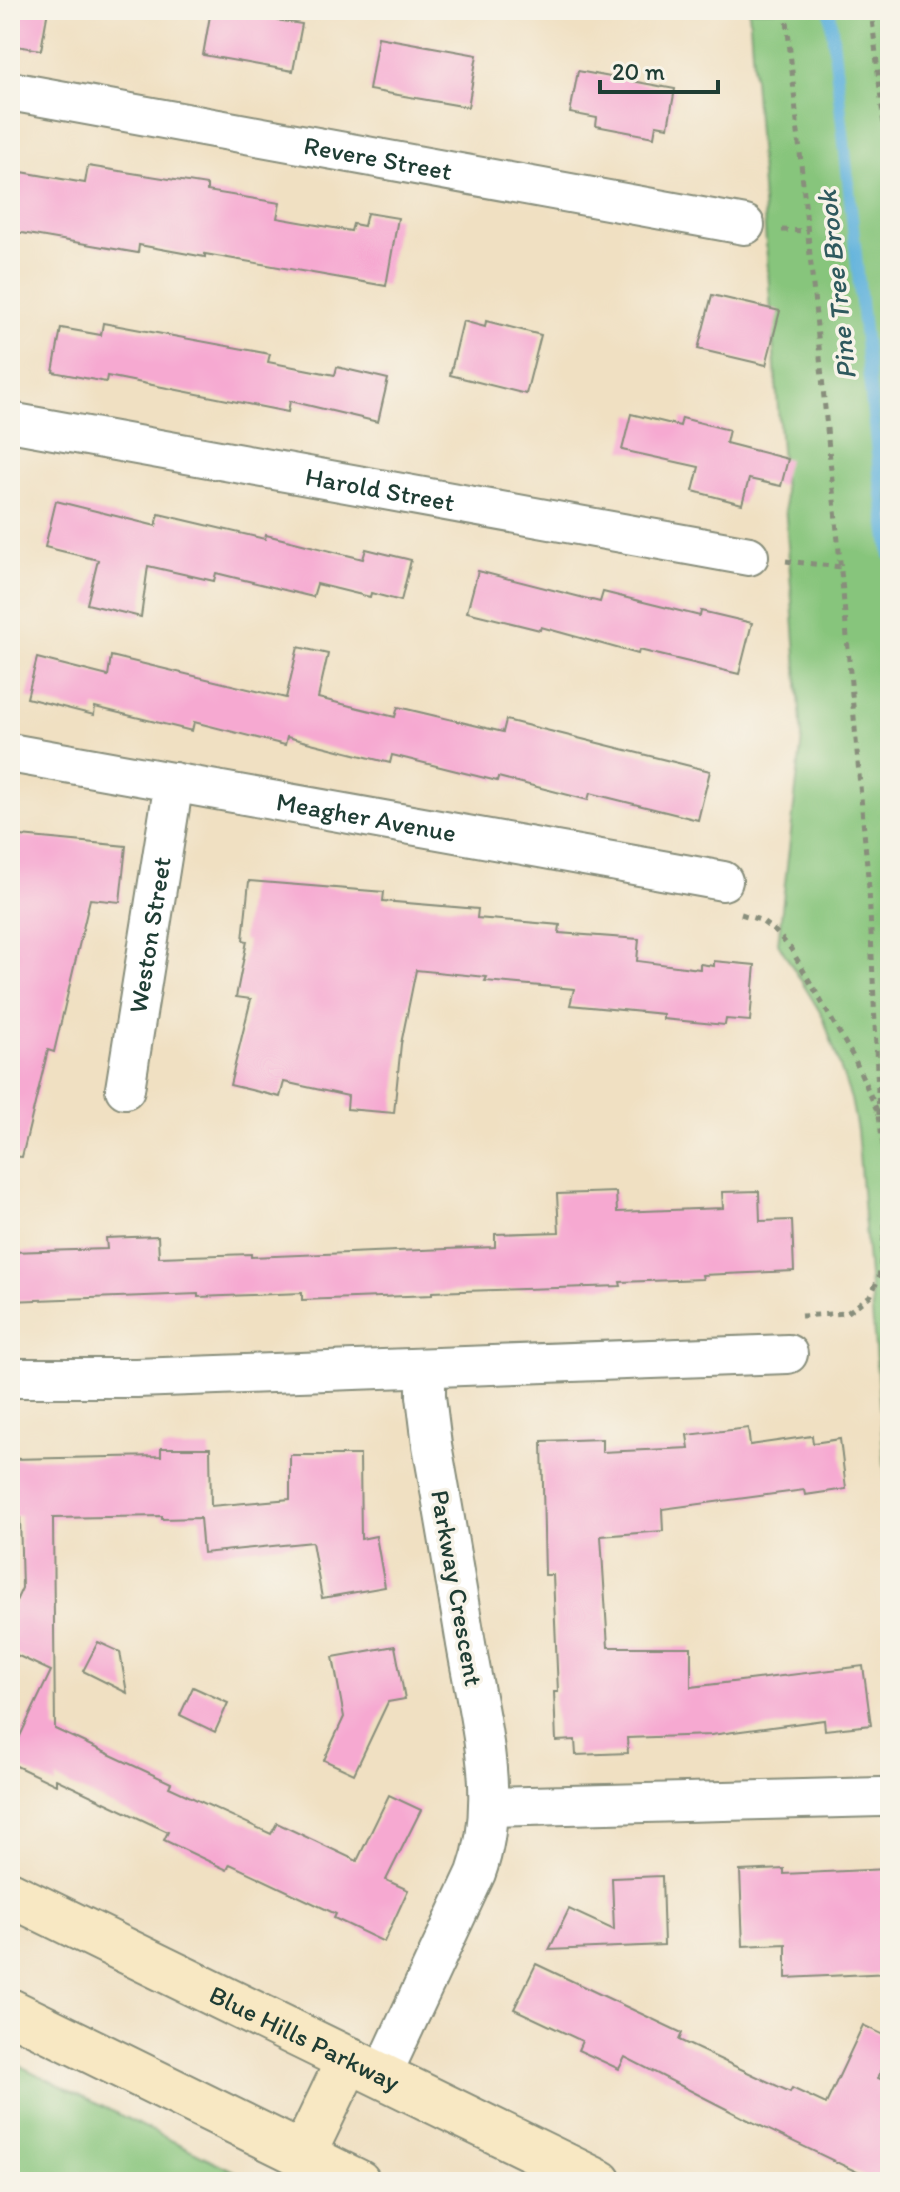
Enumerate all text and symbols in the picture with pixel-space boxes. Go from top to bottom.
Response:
scale bar [600,44,718,94]
text: 20 m [612,57,665,86]
street label: Revere Street [301,129,455,187]
water label: Pine Tree Brook [809,187,863,381]
street label: Harold Street [303,460,457,518]
street label: Meagher Avenue [274,785,459,849]
street label: Weston Street [121,854,178,1015]
street label: Parkway Crescent [424,1487,490,1689]
street label: Blue Hills Parkway [204,1978,405,2098]

